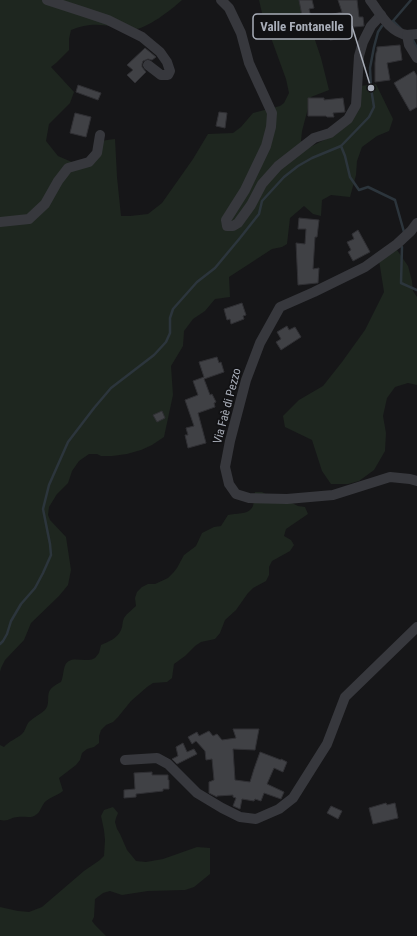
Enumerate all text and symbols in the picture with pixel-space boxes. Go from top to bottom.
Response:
callout: Valle Fontanelle [253,14,352,39]
text: Valle Fontanelle [260,19,344,34]
street label: Via Faè di Pezzo [210,367,244,445]

